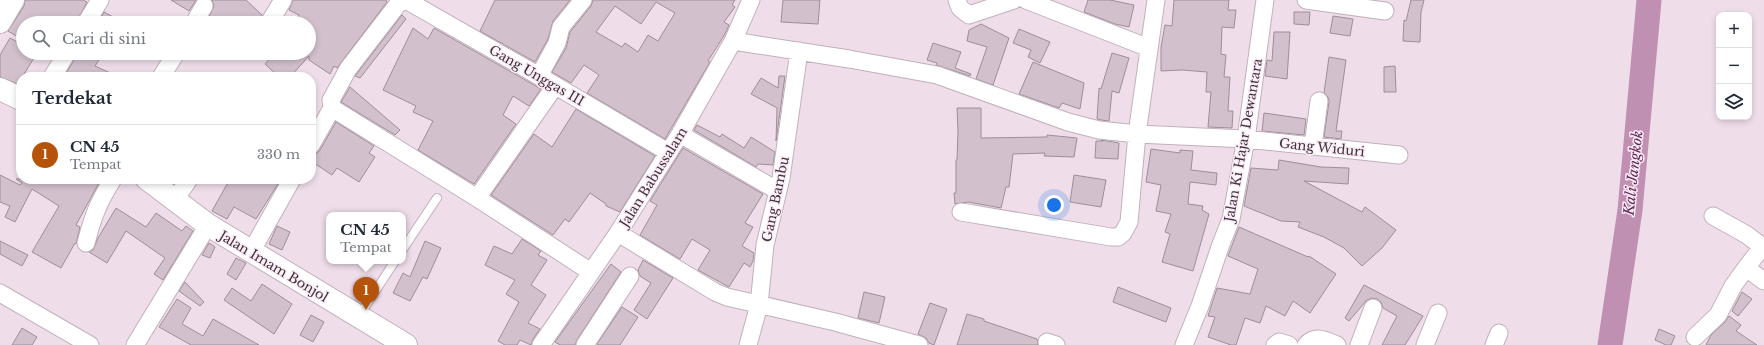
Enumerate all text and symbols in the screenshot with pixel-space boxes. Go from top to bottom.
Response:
map controls [1716,12,1752,120]
button: + [1716,12,1752,48]
search box [16,16,316,60]
icon: search [30,27,52,49]
text: Cari di sini [62,29,146,48]
street label: Gang Unggas III [486,41,587,110]
button: − [1716,48,1752,84]
street label: Jalan Ki Hajar Dewantara [1220,56,1266,225]
button: layers [1716,84,1752,120]
text: Terdekat [32,88,112,109]
street label: Jalan Babussalam [615,124,691,232]
water label: Kali Jangkok [1620,130,1646,217]
street label: Gang Widuri [1278,135,1366,161]
text: CN 45 [70,137,119,156]
text: 1 [42,146,48,163]
text: 330 m [257,146,300,163]
street label: Gang Bambu [758,154,793,244]
text: Tempat [70,156,121,173]
your location [1044,195,1064,215]
popup [326,212,406,264]
text: CN 45 [340,220,390,239]
street label: Jalan Imam Bonjol [214,226,331,306]
text: Tempat [340,239,392,256]
pin: 1 [353,277,379,310]

